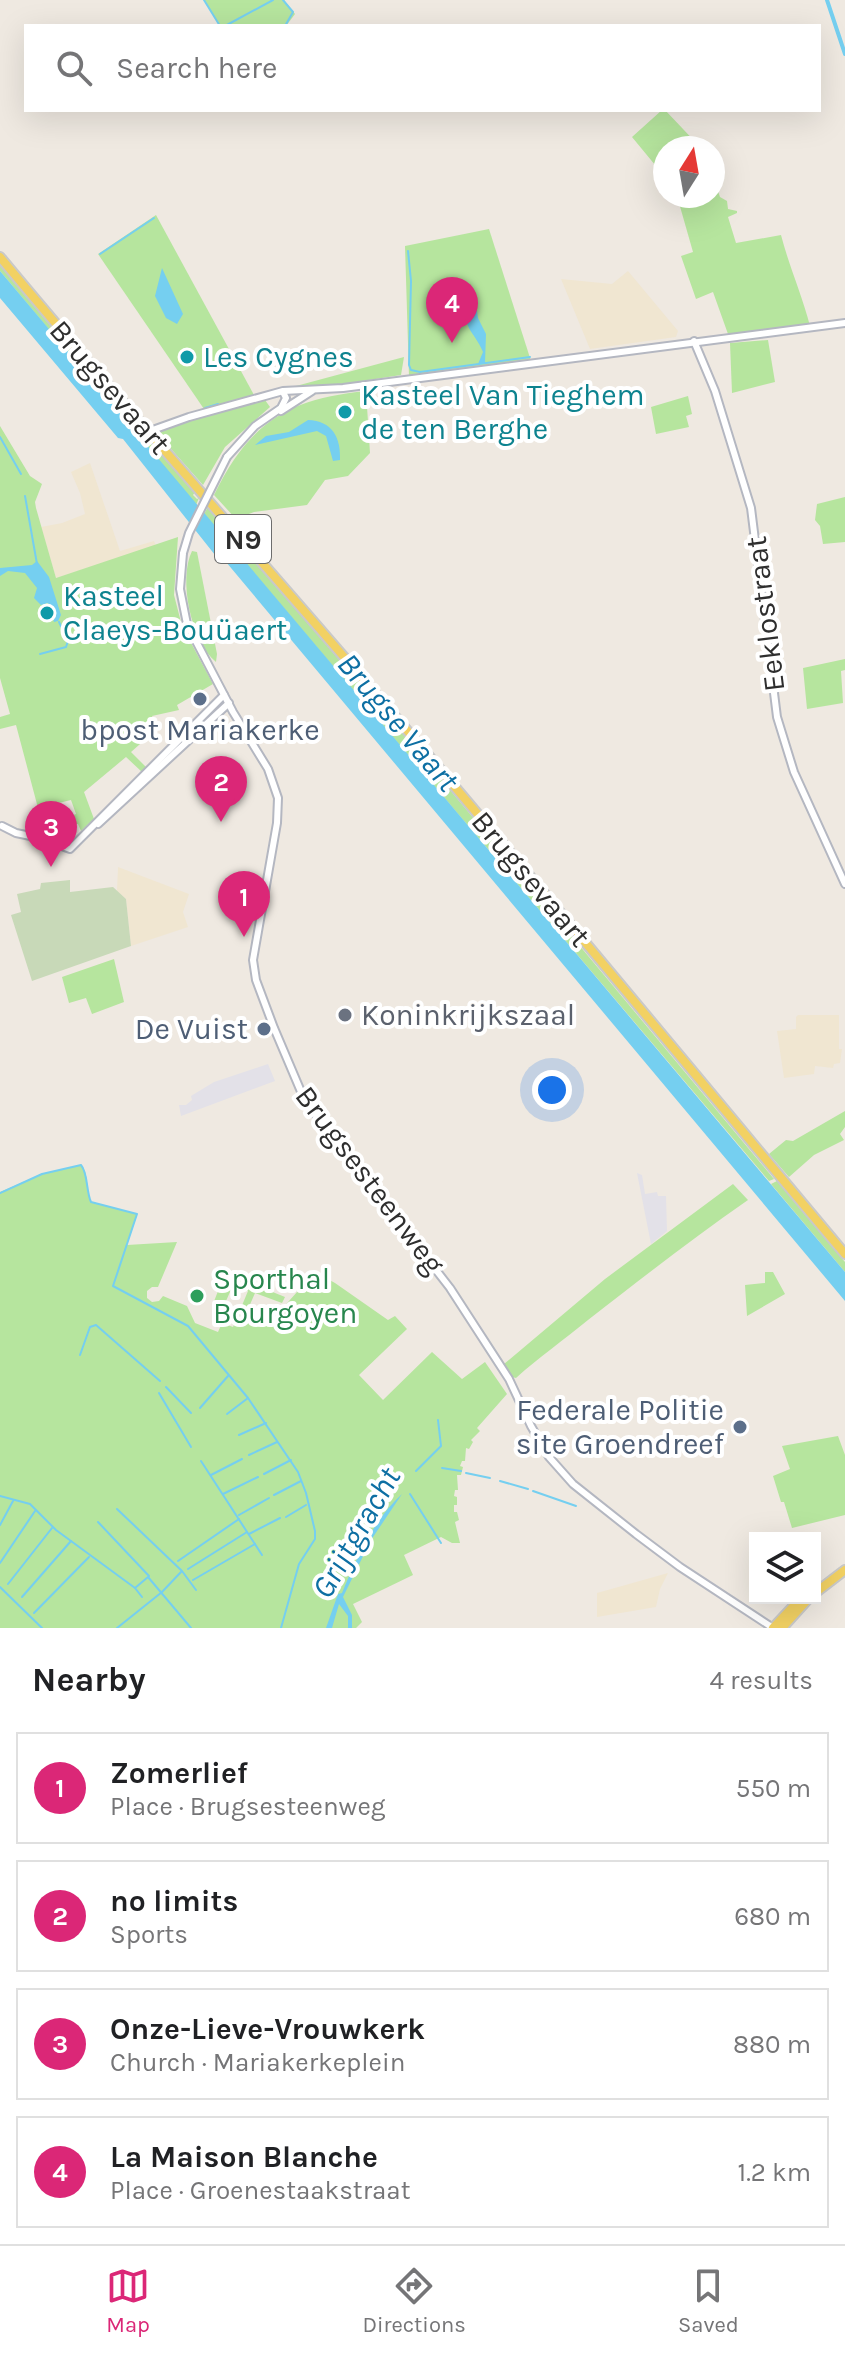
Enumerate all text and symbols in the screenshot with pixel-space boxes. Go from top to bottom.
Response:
search box [24,24,821,112]
icon: search [52,46,96,90]
text: Search here [116,50,277,86]
north arrow [653,136,725,208]
pin: 4 [426,277,478,343]
street label: Brugsevaart [42,313,178,461]
place label: Les Cygnes [203,339,354,375]
marker: Les Cygnes [178,348,196,366]
place label: Kasteel Van Tieghem de ten Berghe [361,377,645,447]
marker: Kasteel Van Tieghem de ten Berghe [336,403,354,421]
road number: N9 [215,515,271,563]
street label: Eeklostraat [738,534,792,694]
place label: Kasteel Claeys-Bouüaert [63,578,287,648]
marker: Kasteel Claeys-Bouüaert [38,604,56,622]
water label: Brugse Vaart [330,645,467,799]
marker: bpost Mariakerke [191,690,209,708]
place label: bpost Mariakerke [80,712,320,748]
pin: 2 [195,756,247,822]
pin: 3 [25,801,77,867]
street label: Brugsevaart [464,804,598,954]
pin: 1 [218,871,270,937]
place label: Koninkrijkszaal [361,997,575,1033]
marker: Koninkrijkszaal [336,1006,354,1024]
place label: De Vuist [135,1011,248,1047]
marker: De Vuist [255,1020,273,1038]
your location [532,1070,572,1110]
street label: Brugsesteenweg [288,1079,452,1281]
place label: Sporthal Bourgoyen [213,1261,357,1331]
marker: Sporthal Bourgoyen [188,1287,206,1305]
place label: Federale Politie site Groendreef [516,1392,725,1462]
marker: Federale Politie site Groendreef [731,1418,749,1436]
water label: Grijtgracht [304,1460,409,1605]
map controls [749,1532,821,1604]
button: layers [749,1532,821,1604]
text: Nearby [32,1660,146,1700]
text: 4 results [709,1665,813,1696]
text: Zomerlief [110,1755,248,1791]
text: 1 [55,1773,65,1804]
text: 550 m [736,1773,811,1804]
text: Place · Brugsesteenweg [110,1791,385,1822]
text: no limits [110,1883,238,1919]
text: 2 [52,1901,68,1932]
text: 680 m [734,1901,811,1932]
text: Sports [110,1919,188,1950]
text: Onze-Lieve-Vrouwkerk [110,2011,425,2047]
text: 3 [52,2029,68,2060]
text: 880 m [733,2029,811,2060]
text: Church · Mariakerkeplein [110,2047,405,2078]
text: La Maison Blanche [110,2139,378,2175]
text: 4 [52,2157,68,2188]
text: 1.2 km [738,2157,811,2188]
text: Place · Groenestaakstraat [110,2175,410,2206]
tab: Map [106,2264,150,2338]
tab: Directions [362,2264,466,2338]
tab: Saved [678,2264,739,2338]

